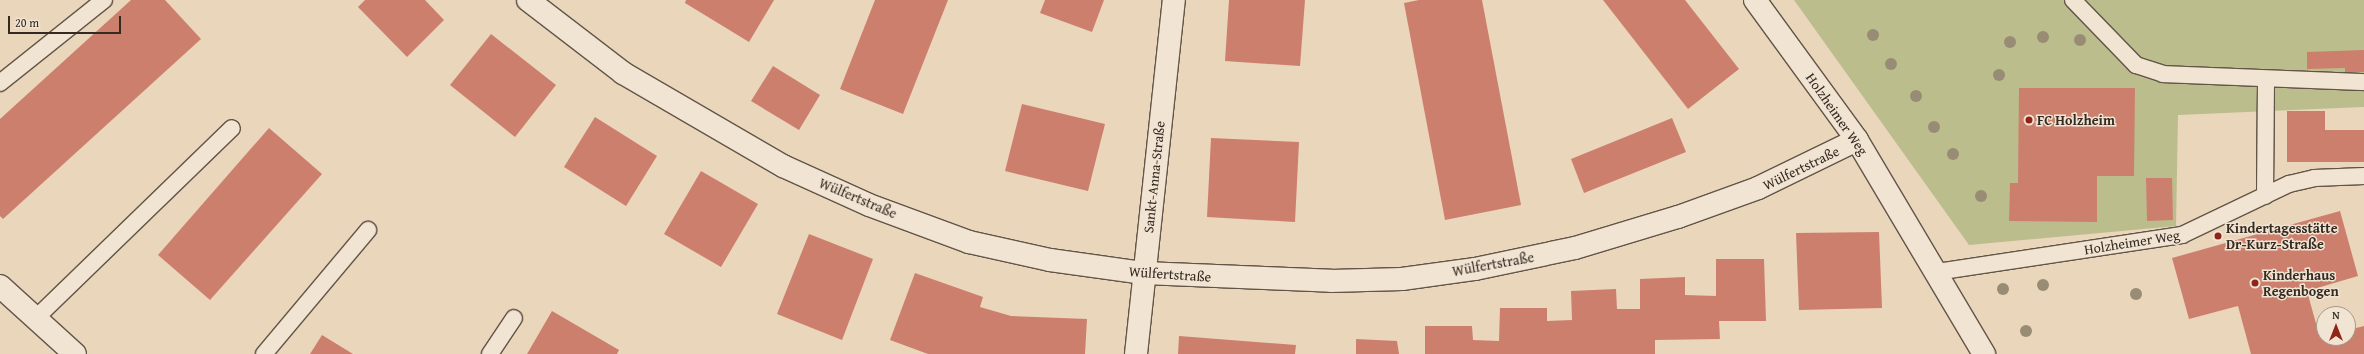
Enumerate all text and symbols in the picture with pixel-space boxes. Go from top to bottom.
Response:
scale bar [10,8,123,34]
text: 20 m [15,14,39,31]
street label: Holzheimer Weg [1802,70,1872,158]
place label: FC Holzheim [2037,112,2115,128]
marker: FC Holzheim [2024,115,2034,125]
street label: Sankt-Anna-Straße [1140,120,1168,234]
street label: Wülfertstraße [1760,142,1842,194]
street label: Wülfertstraße [817,174,899,222]
place label: Kindertagesstätte Dr-Kurz-Straße [2226,220,2338,252]
street label: Holzheimer Weg [2083,226,2181,258]
marker: Kindertagesstätte Dr-Kurz-Straße [2213,231,2223,241]
street label: Wülfertstraße [1451,249,1535,279]
street label: Wülfertstraße [1128,263,1212,285]
place label: Kinderhaus Regenbogen [2263,267,2339,300]
marker: Kinderhaus Regenbogen [2250,278,2260,288]
north arrow [2316,306,2356,346]
text: N [2332,307,2340,323]

